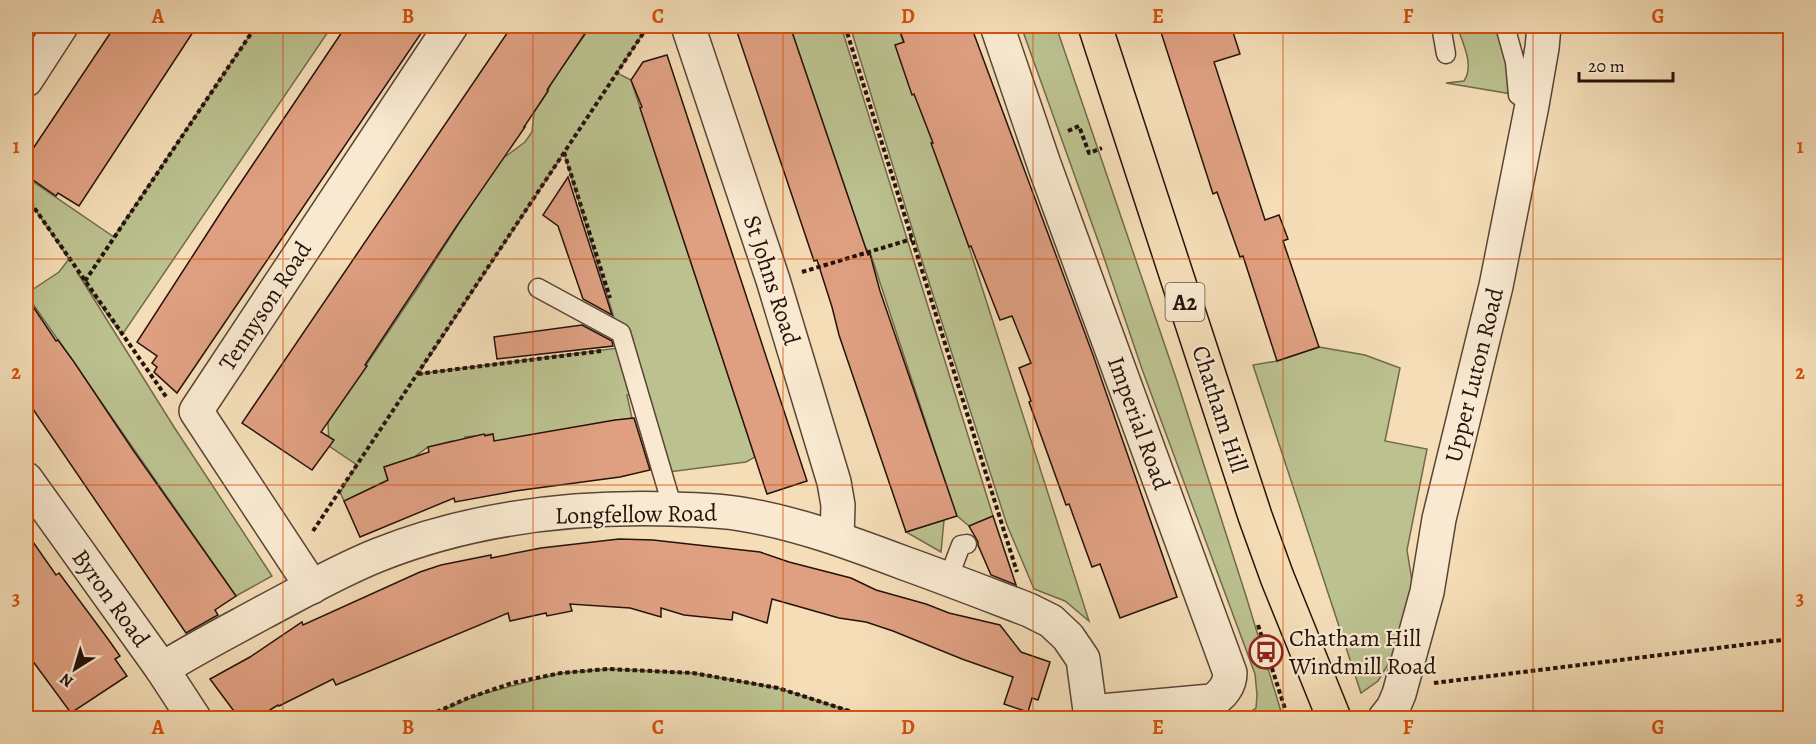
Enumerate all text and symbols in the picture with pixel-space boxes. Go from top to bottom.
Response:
text: A [151,3,165,30]
text: B [402,3,414,30]
text: C [652,3,664,30]
text: D [901,3,915,30]
text: E [1152,3,1164,30]
text: F [1403,3,1414,30]
text: G [1651,3,1665,30]
scale bar [1579,45,1674,83]
text: 20 m [1588,54,1625,78]
text: 1 [12,133,20,160]
text: 1 [1796,133,1804,160]
street label: St Johns Road [736,211,808,349]
street label: Tennyson Road [211,235,319,377]
road number: A2 [1166,283,1204,321]
street label: Upper Luton Road [1437,284,1511,466]
street label: Chatham Hill [1184,341,1256,477]
street label: Imperial Road [1100,352,1178,494]
text: 2 [11,359,21,386]
text: 2 [1795,359,1805,386]
street label: Longfellow Road [555,497,717,531]
street label: Byron Road [65,543,157,653]
text: 3 [12,585,20,612]
text: 3 [1796,585,1804,612]
place label: Chatham Hill Windmill Road [1288,622,1436,682]
bus stop icon: Chatham Hill Windmill Road [1248,634,1284,670]
north arrow [45,639,105,699]
text: N [55,668,78,692]
text: A [151,714,165,741]
text: B [402,714,414,741]
text: C [652,714,664,741]
text: D [901,714,915,741]
text: E [1152,714,1164,741]
text: F [1403,714,1414,741]
text: G [1651,714,1665,741]

